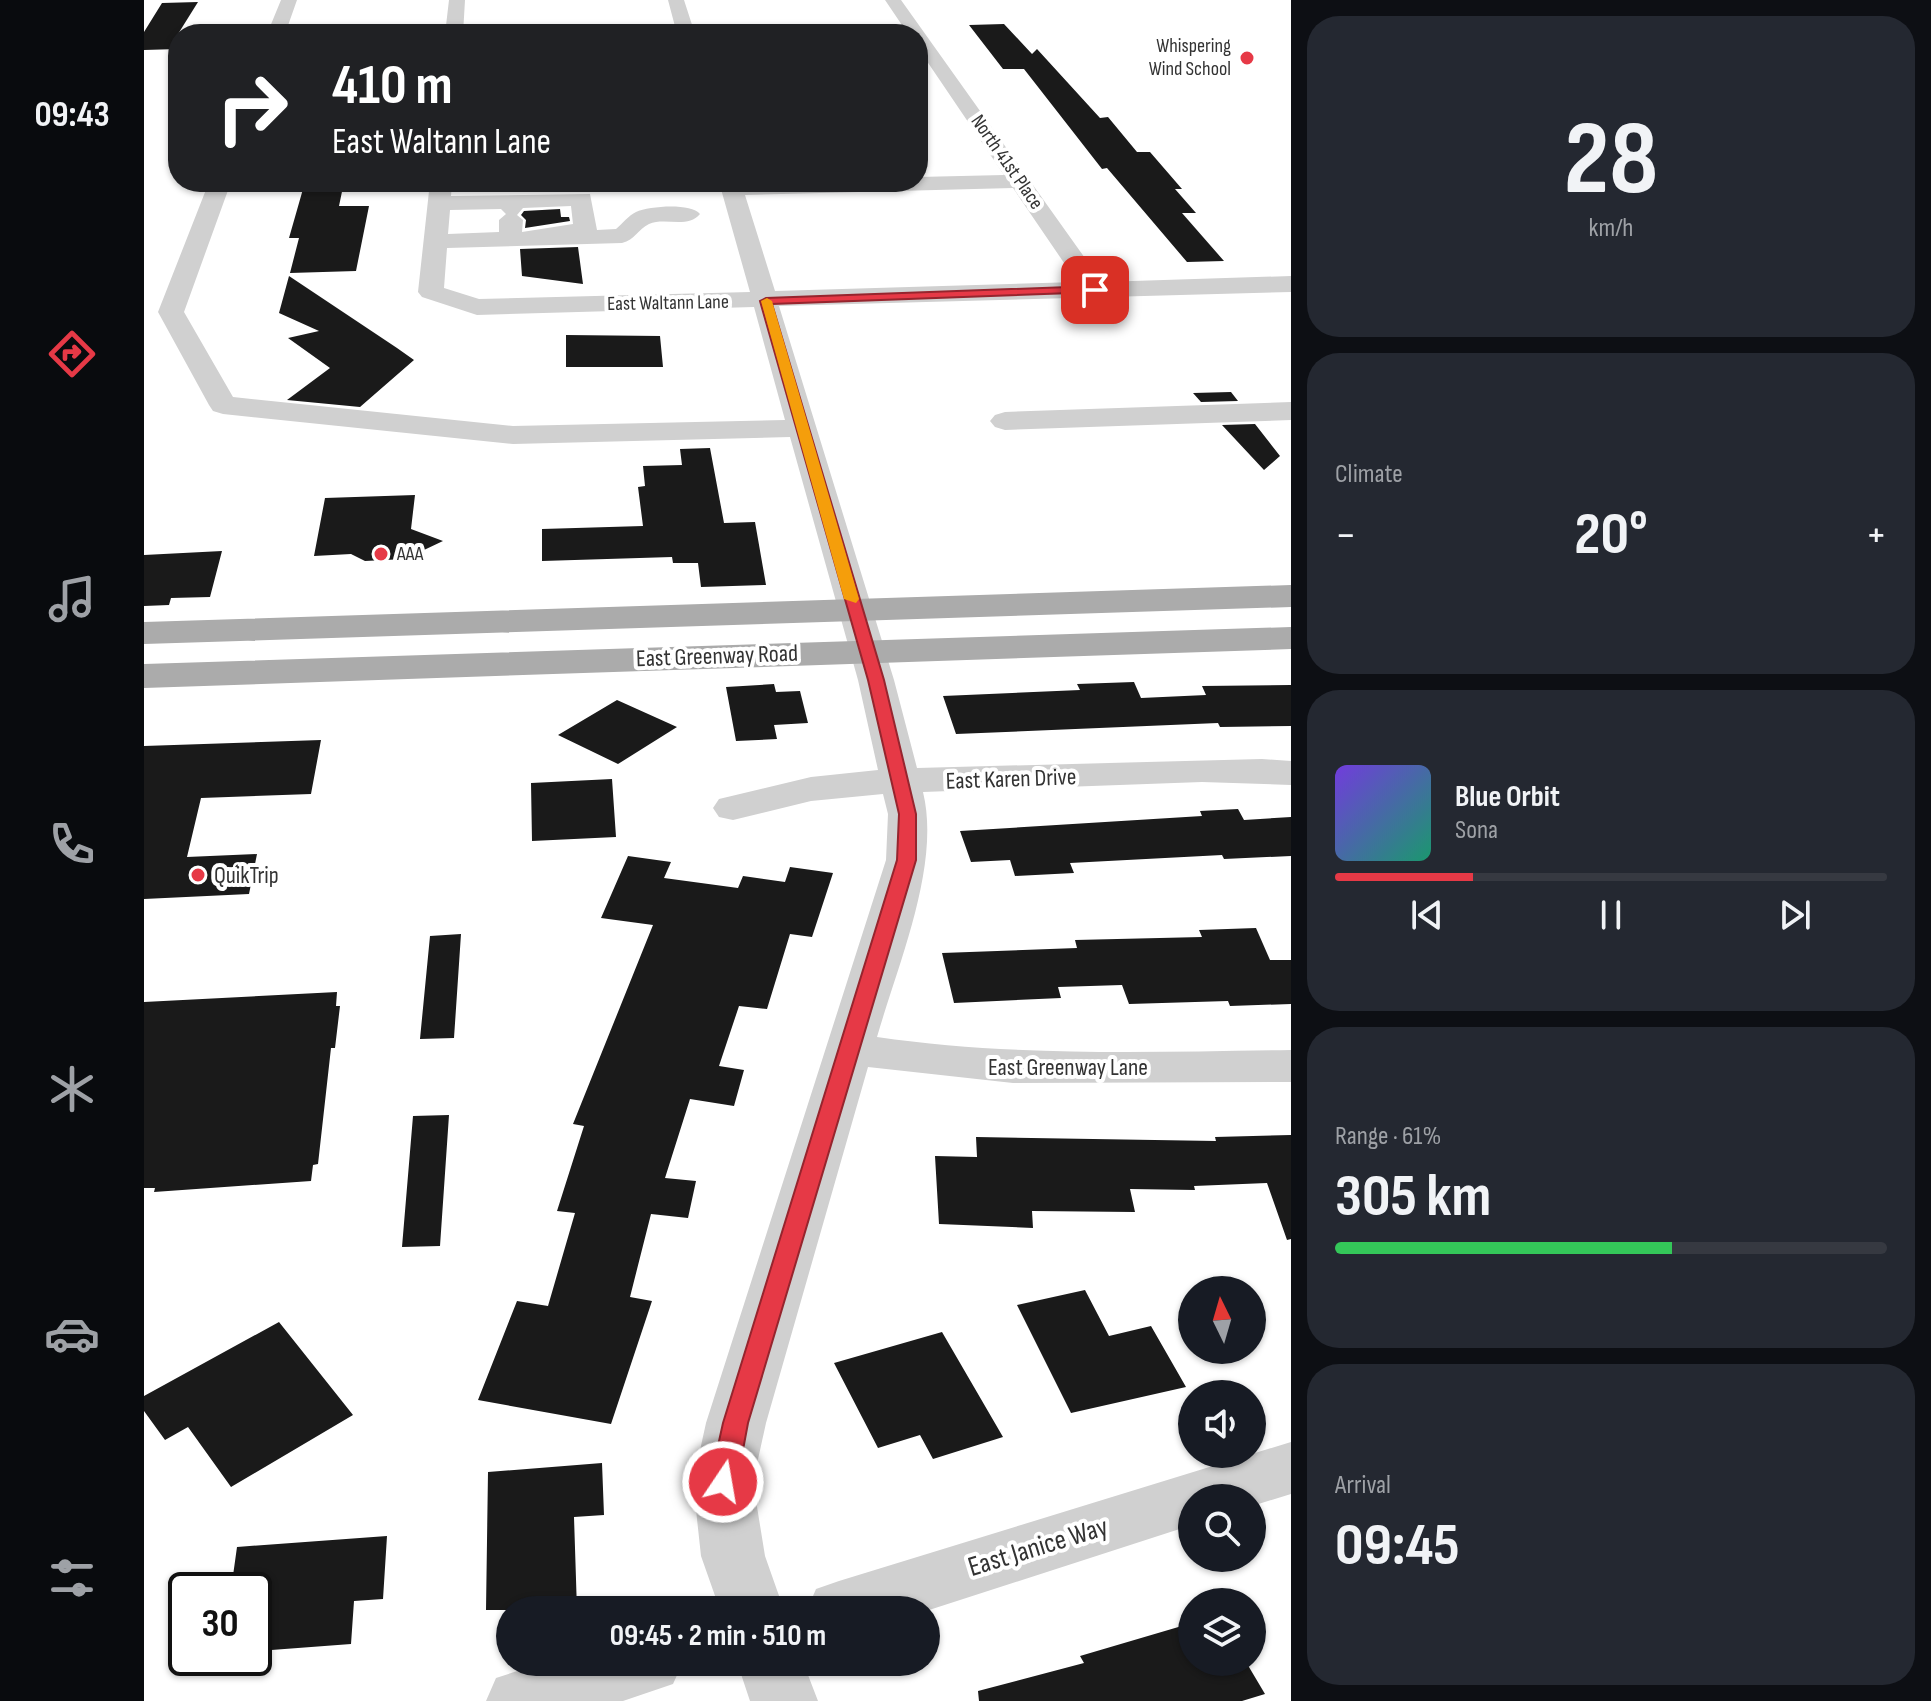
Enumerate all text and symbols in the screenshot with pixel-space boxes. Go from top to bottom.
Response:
place label: Whispering Wind School [1149,34,1231,81]
marker: Whispering Wind School [1238,49,1256,67]
text: 410 m [332,53,453,120]
icon: right [200,56,304,160]
text: 09:43 [34,94,110,137]
text: 28 [1564,98,1658,223]
street label: North 41st Place [966,110,1048,214]
text: East Waltann Lane [332,121,551,164]
text: km/h [1589,213,1633,244]
pin [1061,256,1129,324]
icon: arrive [1073,268,1117,312]
street label: East Waltann Lane [607,290,729,316]
icon: directions [44,326,100,382]
text: Climate [1335,459,1403,490]
text: 20° [1574,499,1648,571]
text: − [1335,509,1357,562]
text: + [1865,509,1887,562]
place label: AAA [396,542,424,566]
marker: AAA [372,545,390,563]
icon: music [44,571,100,627]
street label: East Greenway Road [636,639,798,673]
street label: East Karen Drive [945,762,1077,796]
text: Blue Orbit [1455,779,1560,815]
text: Sona [1455,815,1498,846]
icon: phone [44,816,100,872]
place label: QuikTrip [214,861,279,890]
marker: QuikTrip [189,866,207,884]
icon: previous [1405,893,1449,937]
icon: pause [1589,893,1633,937]
icon: next [1773,893,1817,937]
street label: East Greenway Lane [988,1053,1148,1082]
icon: climate [44,1061,100,1117]
text: Range · 61% [1335,1121,1441,1152]
text: 305 km [1335,1161,1491,1233]
north arrow [1178,1276,1266,1364]
map controls [1178,1276,1266,1676]
icon: car [44,1306,100,1362]
button: sound [1178,1380,1266,1468]
position arrow [681,1440,765,1524]
text: Arrival [1335,1470,1391,1501]
button: search [1178,1484,1266,1572]
street label: East Janice Way [964,1510,1112,1584]
text: 09:45 [1335,1510,1460,1582]
icon: filters [44,1550,100,1606]
speed limit sign: 30 [168,1572,272,1676]
button: layers [1178,1588,1266,1676]
text: 09:45 · 2 min · 510 m [610,1618,826,1654]

